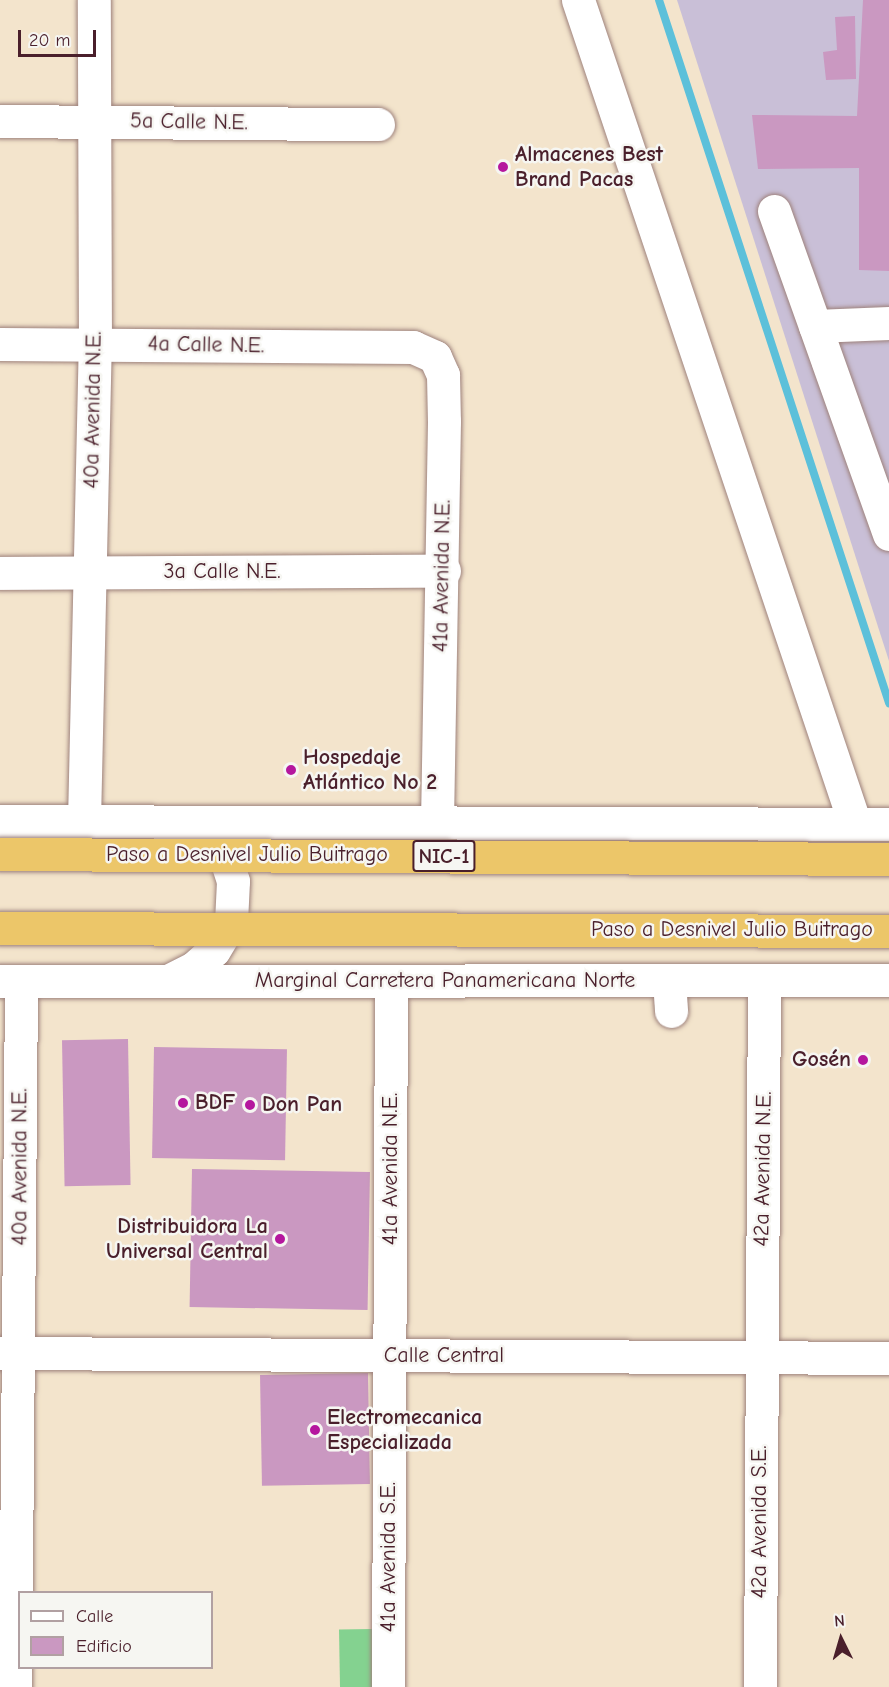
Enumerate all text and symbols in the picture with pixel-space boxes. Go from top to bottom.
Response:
scale bar [21,18,99,56]
text: 20 m [29,30,70,51]
street label: 5a Calle N.E. [130,108,248,136]
place label: Almacenes Best Brand Pacas [515,141,663,192]
marker: Almacenes Best Brand Pacas [496,160,510,174]
street label: 40a Avenida N.E. [78,331,108,489]
street label: 4a Calle N.E. [147,331,265,359]
street label: 41a Avenida N.E. [427,499,457,653]
street label: 3a Calle N.E. [163,559,281,585]
place label: Hospedaje Atlántico No 2 [303,744,437,796]
marker: Hospedaje Atlántico No 2 [284,763,298,777]
road number: NIC-1 [411,838,477,874]
street label: Paso a Desnivel Julio Buitrago [106,842,388,868]
street label: Paso a Desnivel Julio Buitrago [591,917,873,943]
street label: Marginal Carretera Panamericana Norte [255,968,635,994]
place label: Gosén [792,1047,851,1073]
marker: Gosén [856,1053,870,1067]
street label: 40a Avenida N.E. [7,1088,33,1246]
place label: BDF [195,1090,235,1116]
street label: 42a Avenida N.E. [748,1091,778,1247]
place label: Don Pan [262,1092,342,1118]
street label: 41a Avenida N.E. [378,1093,404,1245]
marker: BDF [176,1096,190,1110]
marker: Don Pan [243,1098,257,1112]
place label: Distribuidora La Universal Central [106,1213,268,1264]
marker: Distribuidora La Universal Central [273,1232,287,1246]
street label: Calle Central [384,1343,504,1369]
place label: Electromecanica Especializada [327,1404,482,1456]
marker: Electromecanica Especializada [308,1423,322,1437]
street label: 42a Avenida S.E. [747,1445,773,1599]
street label: 41a Avenida S.E. [376,1482,402,1632]
legend [18,1591,213,1669]
text: Calle [76,1606,113,1627]
north arrow [811,1609,871,1669]
text: N [833,1612,845,1630]
text: Edificio [76,1636,132,1657]

